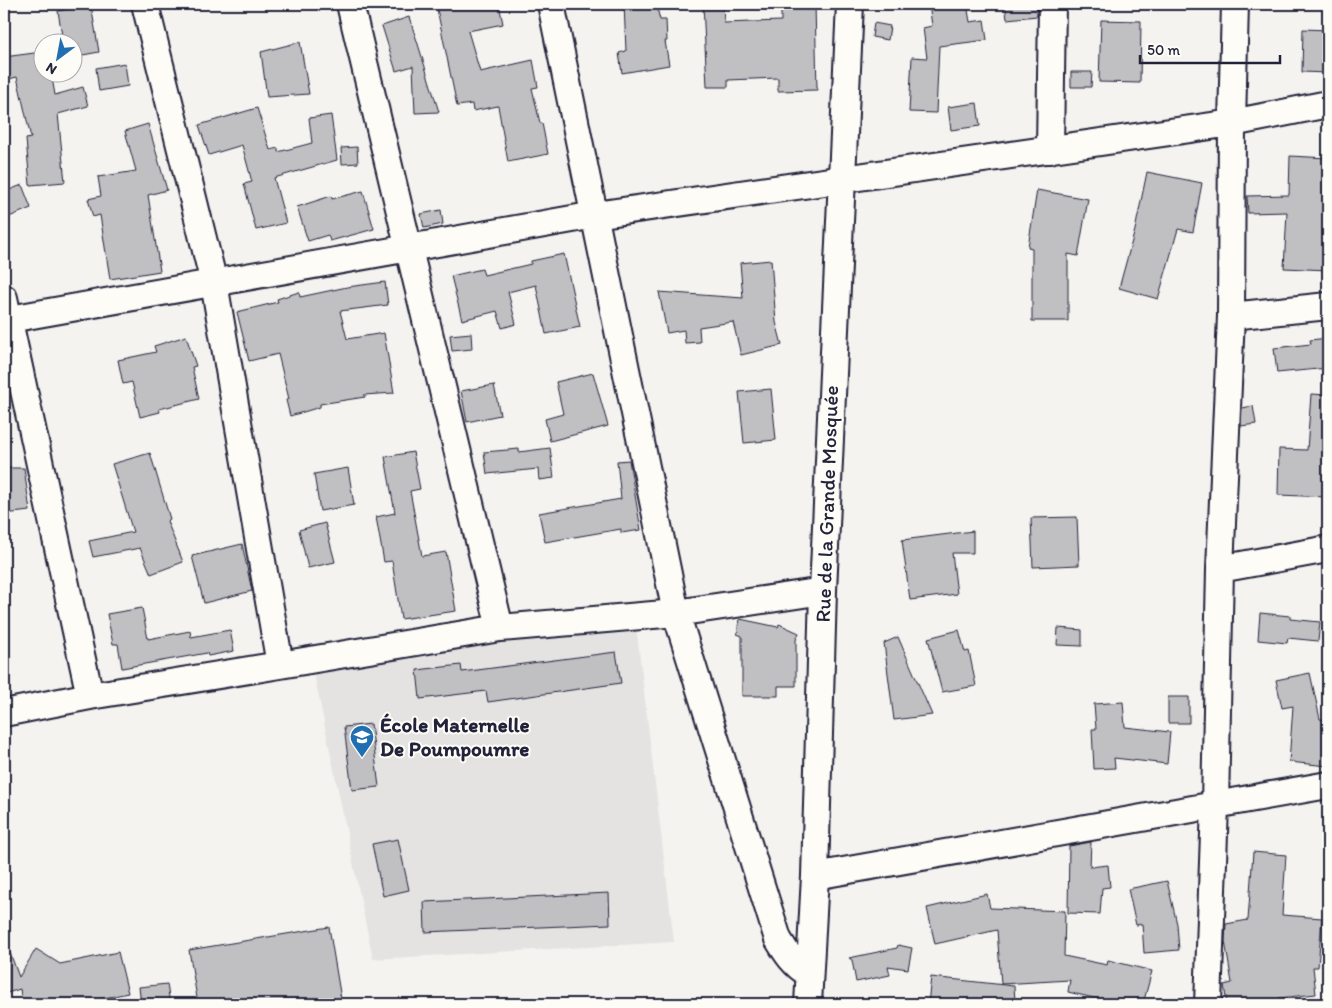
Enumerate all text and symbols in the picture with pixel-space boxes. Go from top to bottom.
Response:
north arrow [32,32,82,82]
scale bar [1140,32,1280,64]
text: 50 m [1147,41,1180,59]
text: N [43,59,60,78]
street label: Rue de la Grande Mosquée [810,385,843,623]
place label: École Maternelle De Poumpoumre [380,712,530,762]
school or university icon: École Maternelle De Poumpoumre [349,724,375,758]

